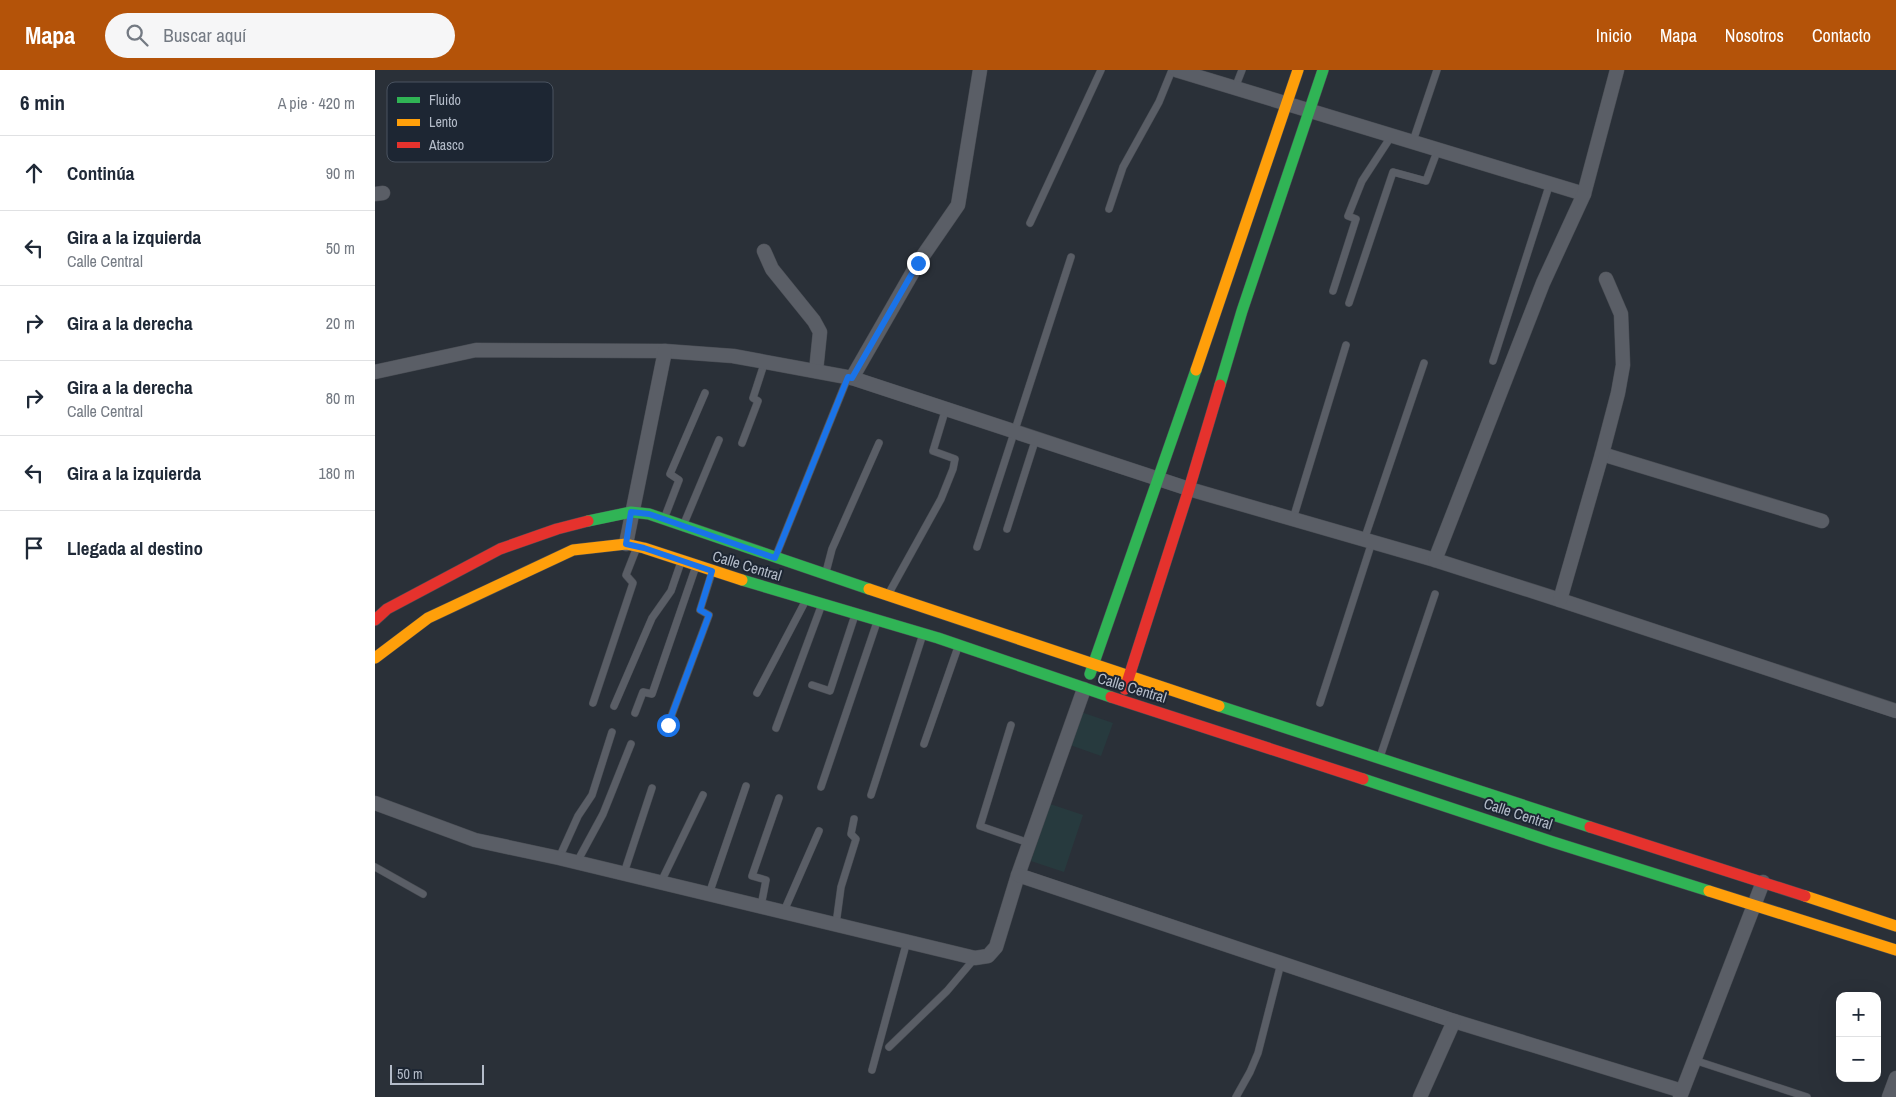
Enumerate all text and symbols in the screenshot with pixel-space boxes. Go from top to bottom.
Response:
search box [105,13,455,58]
text: Mapa [25,19,75,51]
icon: search [123,21,151,49]
text: Buscar aquí [163,22,246,48]
text: Inicio [1596,23,1632,48]
text: Mapa [1660,23,1697,48]
text: Nosotros [1725,23,1784,48]
text: Contacto [1812,23,1871,48]
legend [387,82,553,162]
text: 6 min [20,88,65,117]
text: Fluido [429,91,461,109]
text: A pie · 420 m [278,92,355,114]
text: Lento [429,113,458,131]
text: Atasco [428,136,464,154]
icon: ahead [20,159,48,187]
text: Continúa [67,160,135,186]
text: 90 m [326,162,355,184]
text: Gira a la izquierda [67,224,201,250]
icon: left [20,234,48,262]
text: 50 m [326,237,355,259]
text: Calle Central [67,250,143,272]
route end [907,252,930,275]
icon: right [20,309,48,337]
text: Gira a la derecha [67,310,193,336]
text: 20 m [326,312,355,334]
text: Gira a la derecha [67,374,193,400]
icon: right [20,384,48,412]
text: 80 m [326,387,355,409]
text: Calle Central [67,400,143,422]
icon: left [20,459,48,487]
text: Gira a la izquierda [67,460,201,486]
text: 180 m [319,462,355,484]
icon: arrive [20,534,48,562]
text: Llegada al destino [67,535,203,561]
street label: Calle Central [710,545,784,586]
street label: Calle Central [1095,667,1169,708]
route start [657,714,680,737]
street label: Calle Central [1481,793,1555,834]
map controls [1836,992,1881,1082]
button: + [1836,992,1881,1037]
button: − [1836,1037,1881,1082]
scale bar [390,1062,484,1085]
text: 50 m [397,1065,423,1083]

